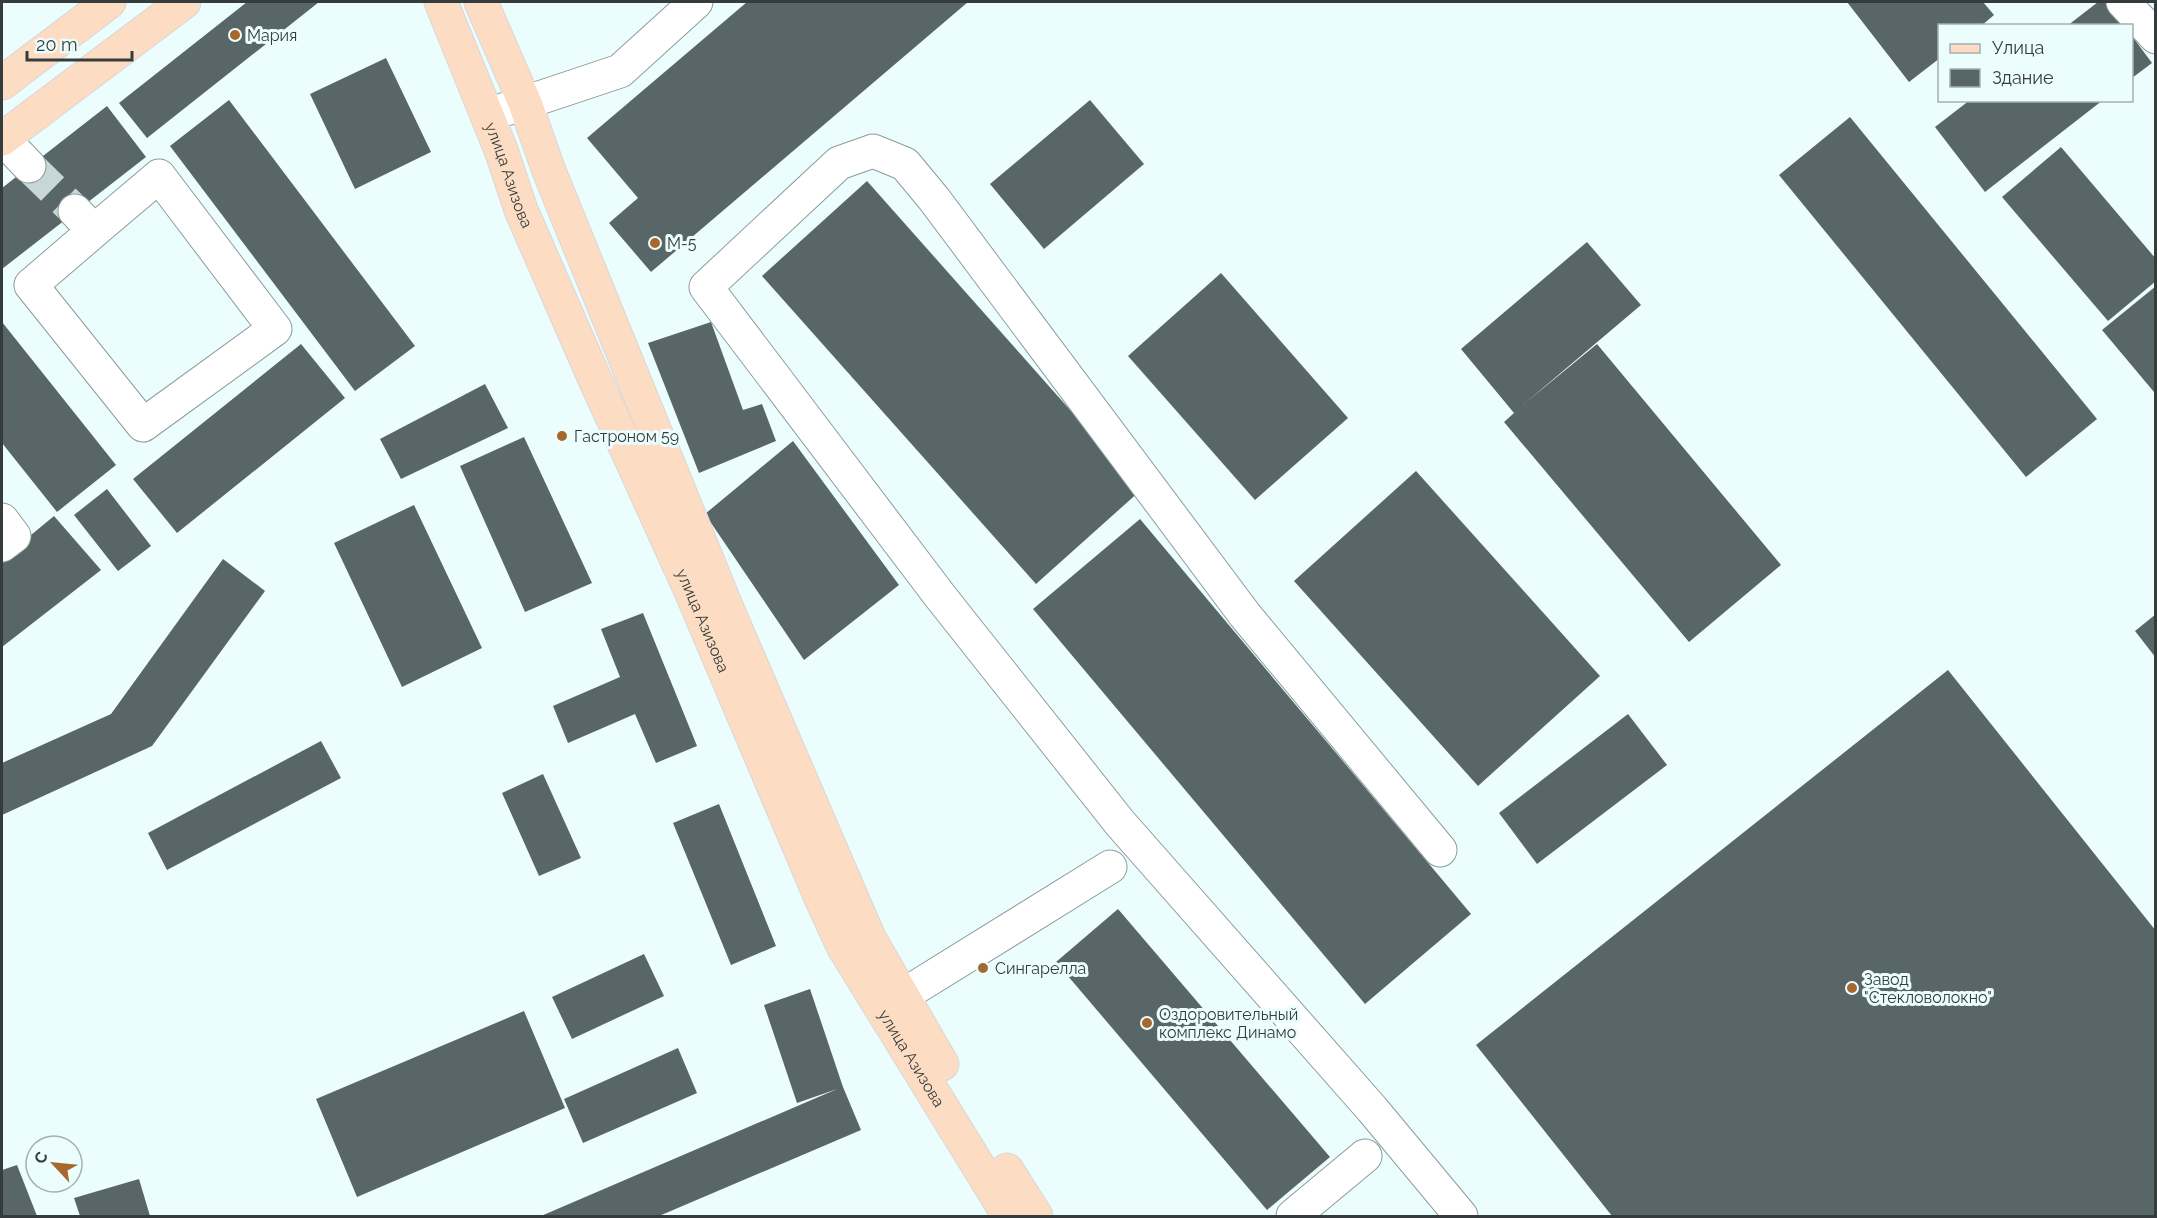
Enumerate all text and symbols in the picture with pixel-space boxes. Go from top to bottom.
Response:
scale bar [27,24,132,62]
legend [1938,24,2133,102]
place label: Мария [247,26,297,45]
marker: Мария [228,28,242,42]
text: 20 m [36,34,78,55]
text: Улица [1992,37,2044,58]
text: Здание [1992,67,2054,88]
street label: улица Азизова [481,120,537,231]
place label: М-5 [667,234,697,253]
marker: М-5 [648,236,662,250]
place label: Гастроном 59 [574,427,679,446]
marker: Гастроном 59 [555,429,569,443]
street label: улица Азизова [672,566,733,675]
place label: Сингарелла [995,959,1086,978]
marker: Сингарелла [976,961,990,975]
place label: Завод "Стекловолокно" [1864,970,1992,1007]
marker: Завод "Стекловолокно" [1845,981,1859,995]
place label: Оздоровительный комплекс Динамо [1159,1005,1298,1042]
street label: улица Азизова [874,1006,949,1111]
marker: Оздоровительный комплекс Динамо [1140,1016,1154,1030]
north arrow [24,1134,84,1194]
text: С [30,1149,52,1167]

